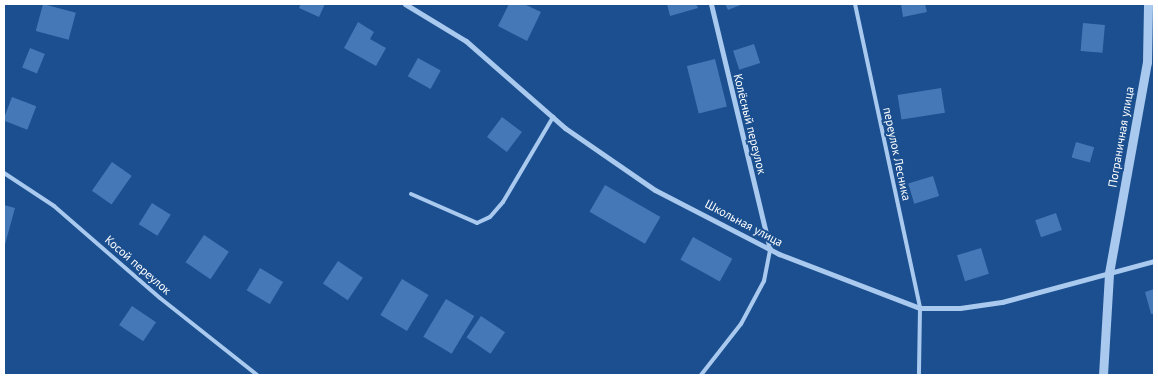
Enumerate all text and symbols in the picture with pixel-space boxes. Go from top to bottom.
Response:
street label: Колёсный переулок [731,72,769,176]
street label: Пограничная улица [1105,86,1137,188]
street label: переулок Лесника [880,106,914,202]
street label: Школьная улица [703,196,785,250]
street label: Косой переулок [102,232,174,298]

